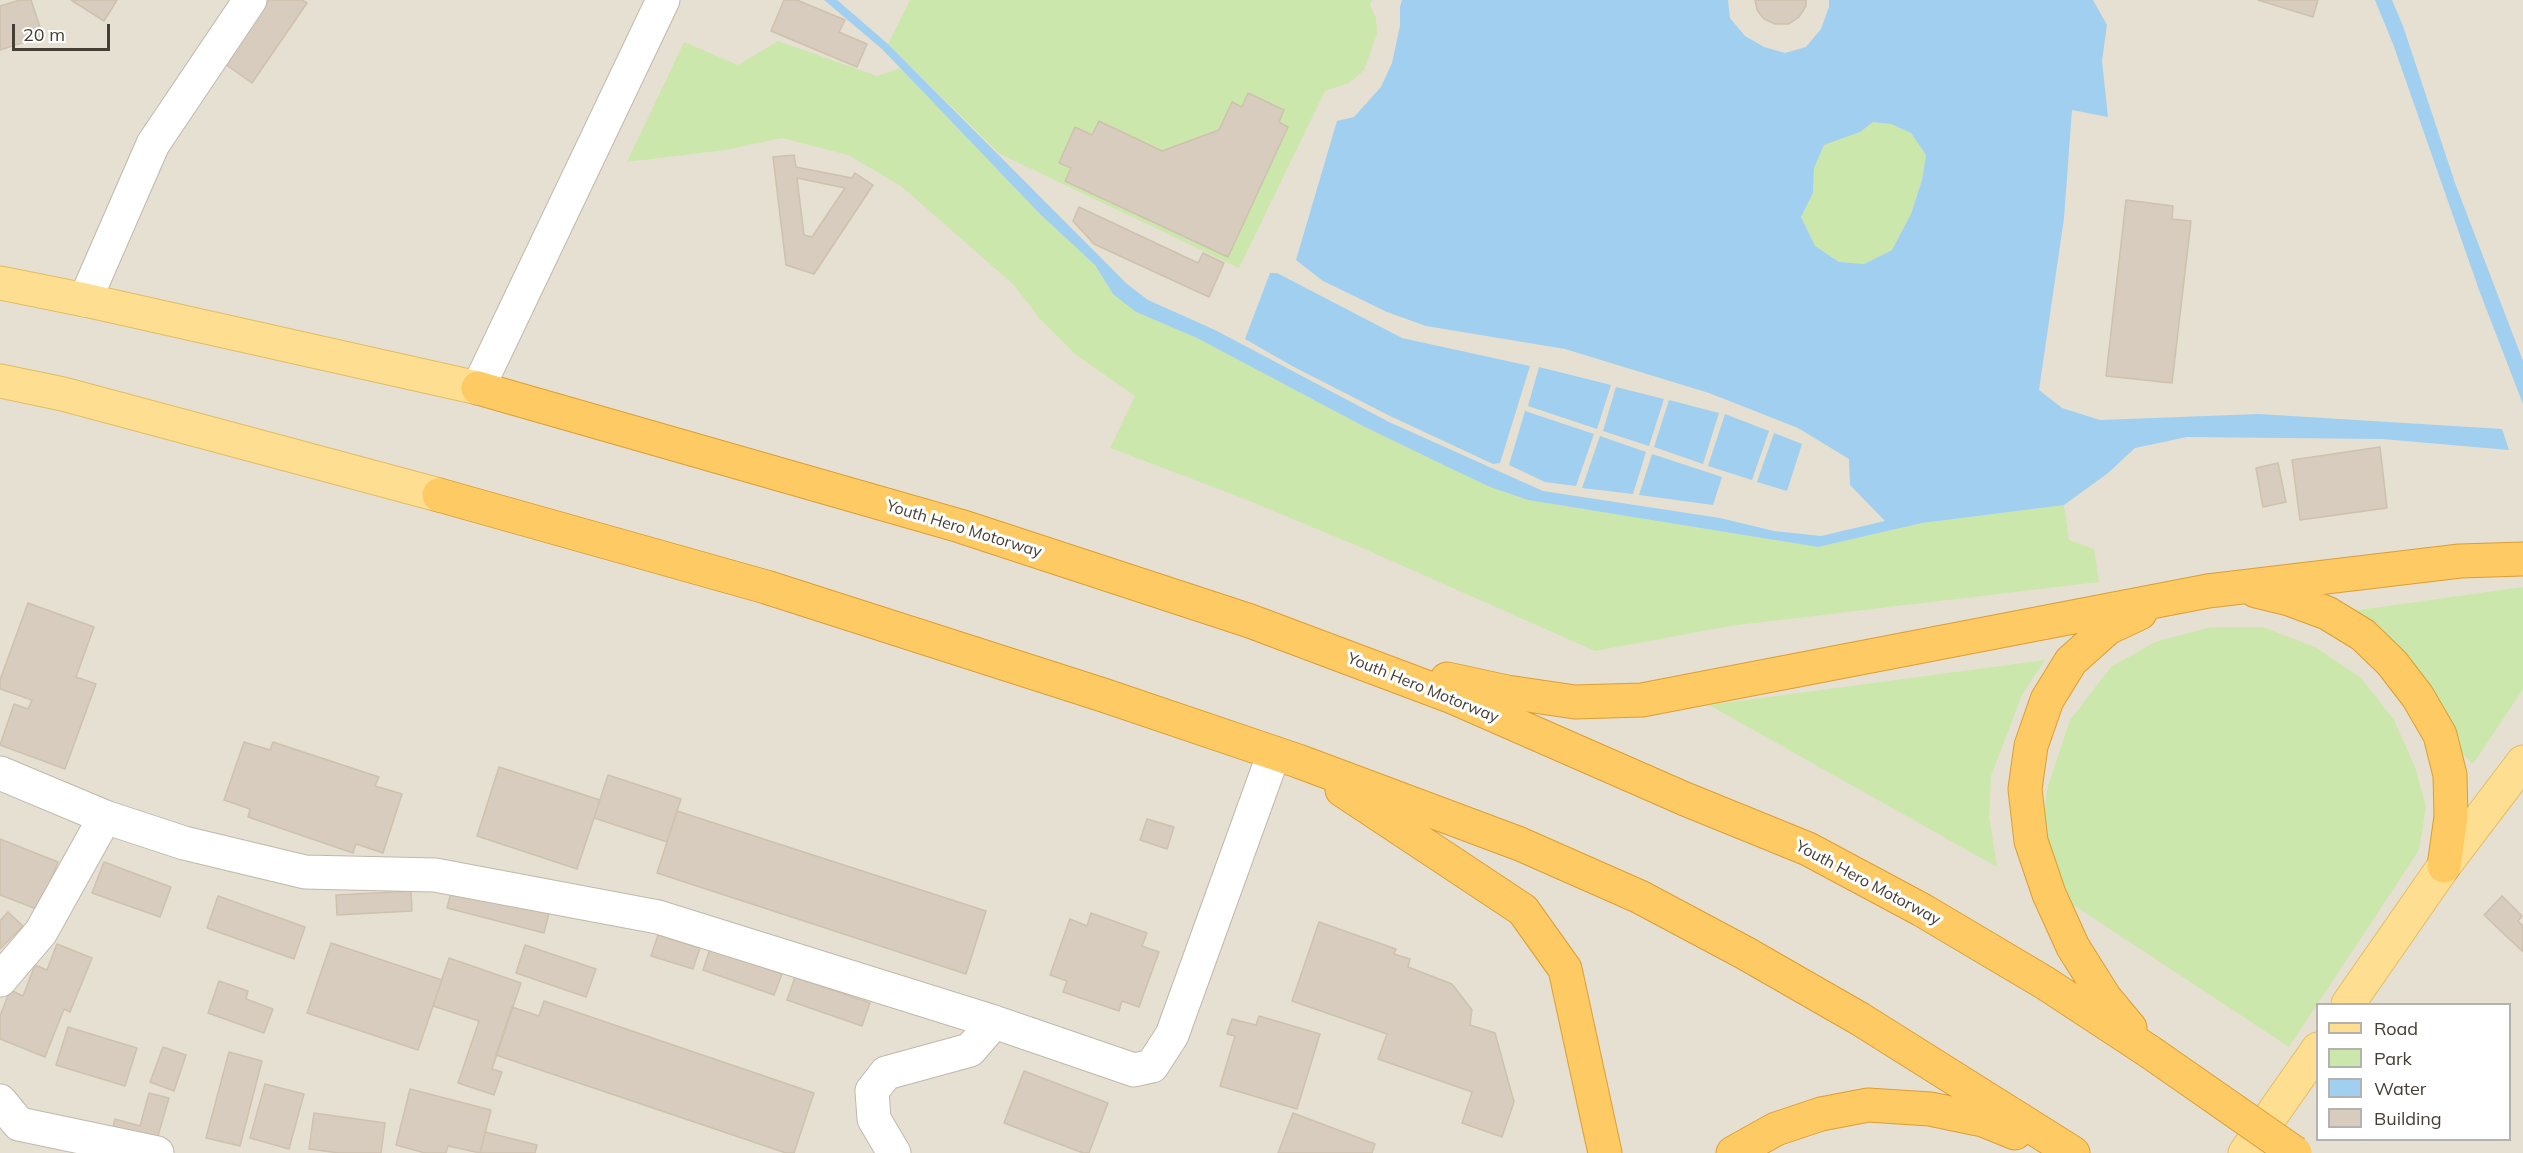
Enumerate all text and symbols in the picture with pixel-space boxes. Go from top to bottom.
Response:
scale bar [15,12,112,50]
text: 20 m [23,23,65,46]
street label: Youth Hero Motorway [884,496,1044,562]
street label: Youth Hero Motorway [1345,649,1501,727]
street label: Youth Hero Motorway [1792,837,1944,929]
legend [2316,1003,2511,1141]
text: Road [2374,1017,2418,1040]
text: Park [2374,1047,2412,1070]
text: Water [2374,1077,2426,1100]
text: Building [2374,1107,2442,1130]

